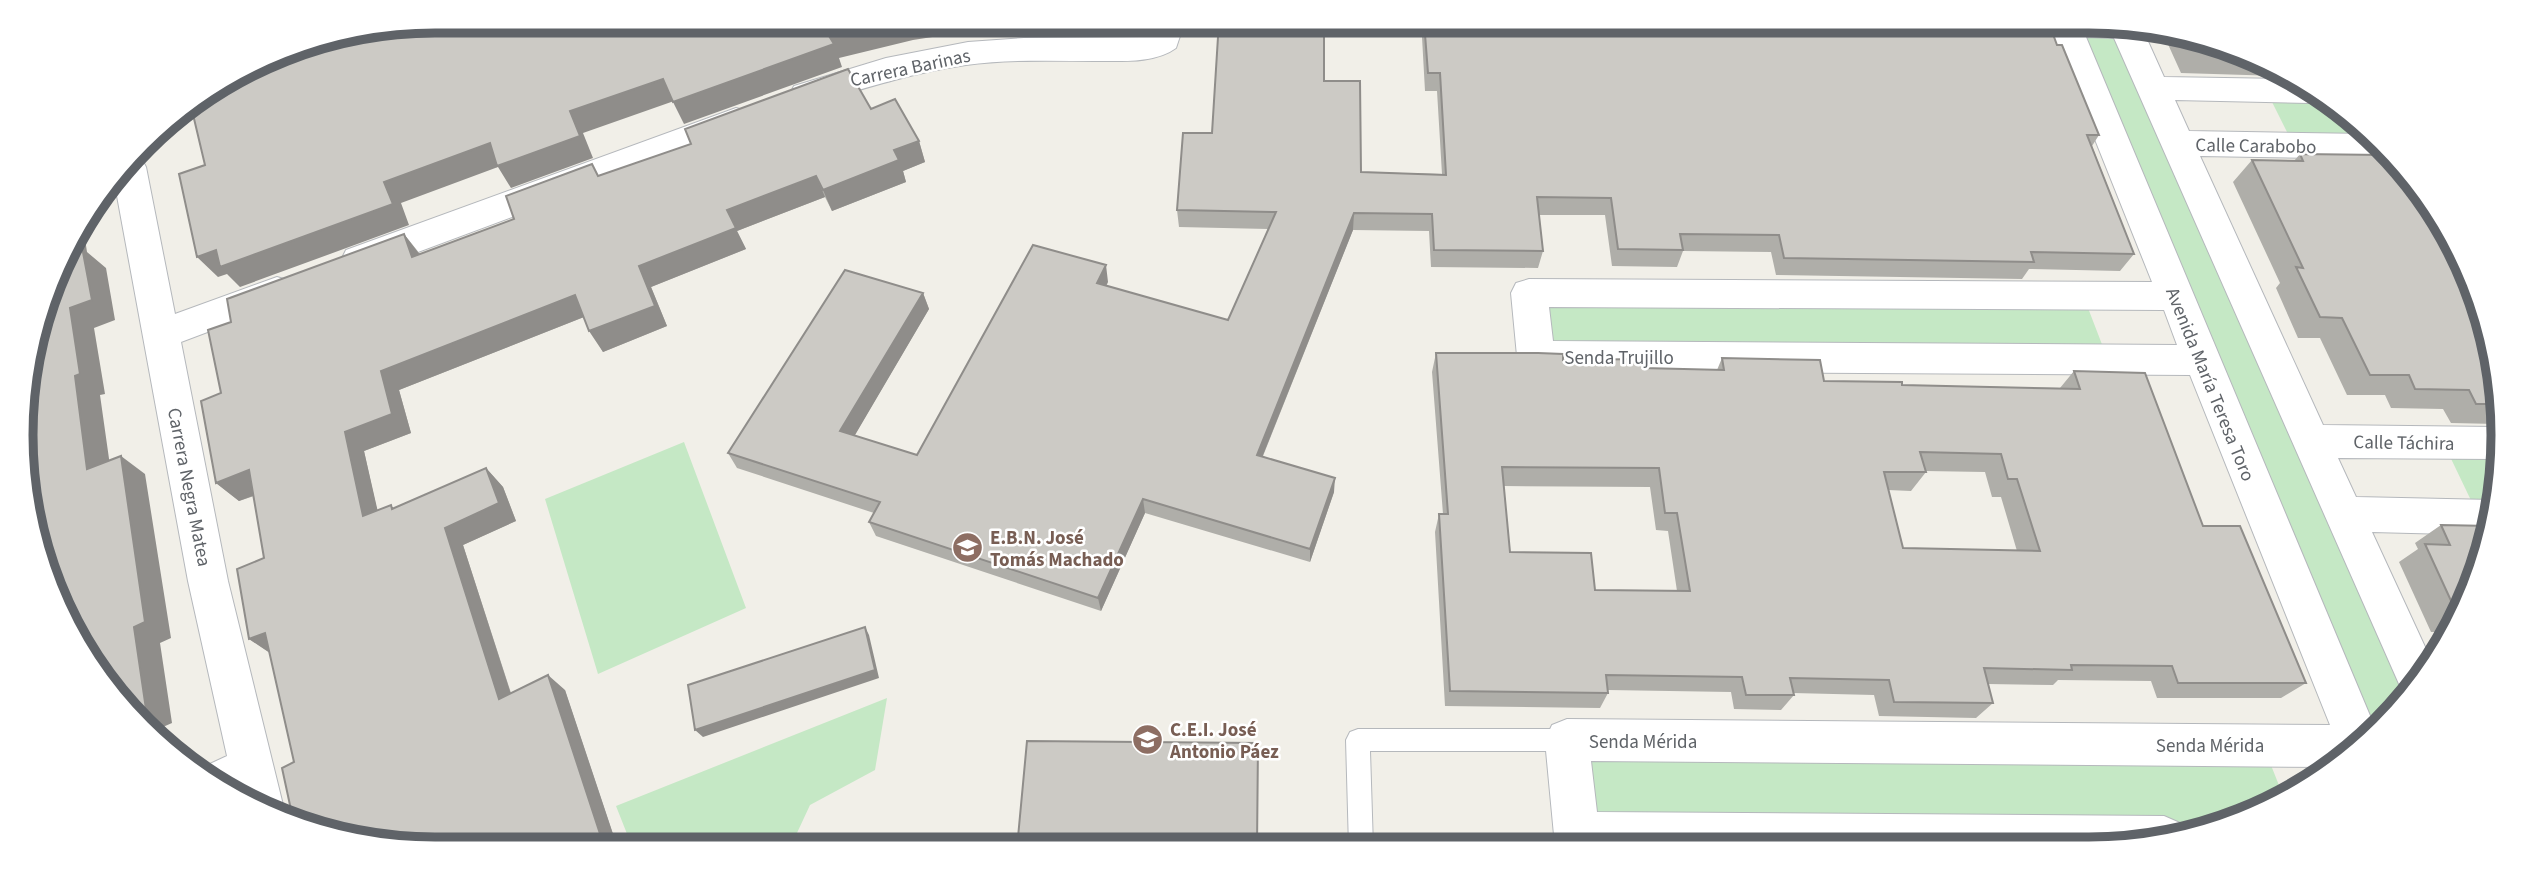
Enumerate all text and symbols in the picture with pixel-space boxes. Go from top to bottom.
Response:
street label: Carrera Barinas [848,43,973,94]
street label: Calle Carabobo [2195,132,2317,161]
street label: Avenida María Teresa Toro [2158,284,2261,486]
street label: Senda Trujillo [1564,345,1674,372]
street label: Carrera Negra Matea [160,406,217,569]
street label: Calle Táchira [2353,429,2455,458]
place label: E.B.N. José Tomás Machado [990,525,1124,574]
school or university icon: E.B.N. José Tomás Machado [950,531,984,565]
place label: C.E.I. José Antonio Páez [1169,717,1279,766]
school or university icon: C.E.I. José Antonio Páez [1130,723,1164,757]
street label: Senda Mérida [1589,729,1697,756]
street label: Senda Mérida [2156,733,2264,760]

